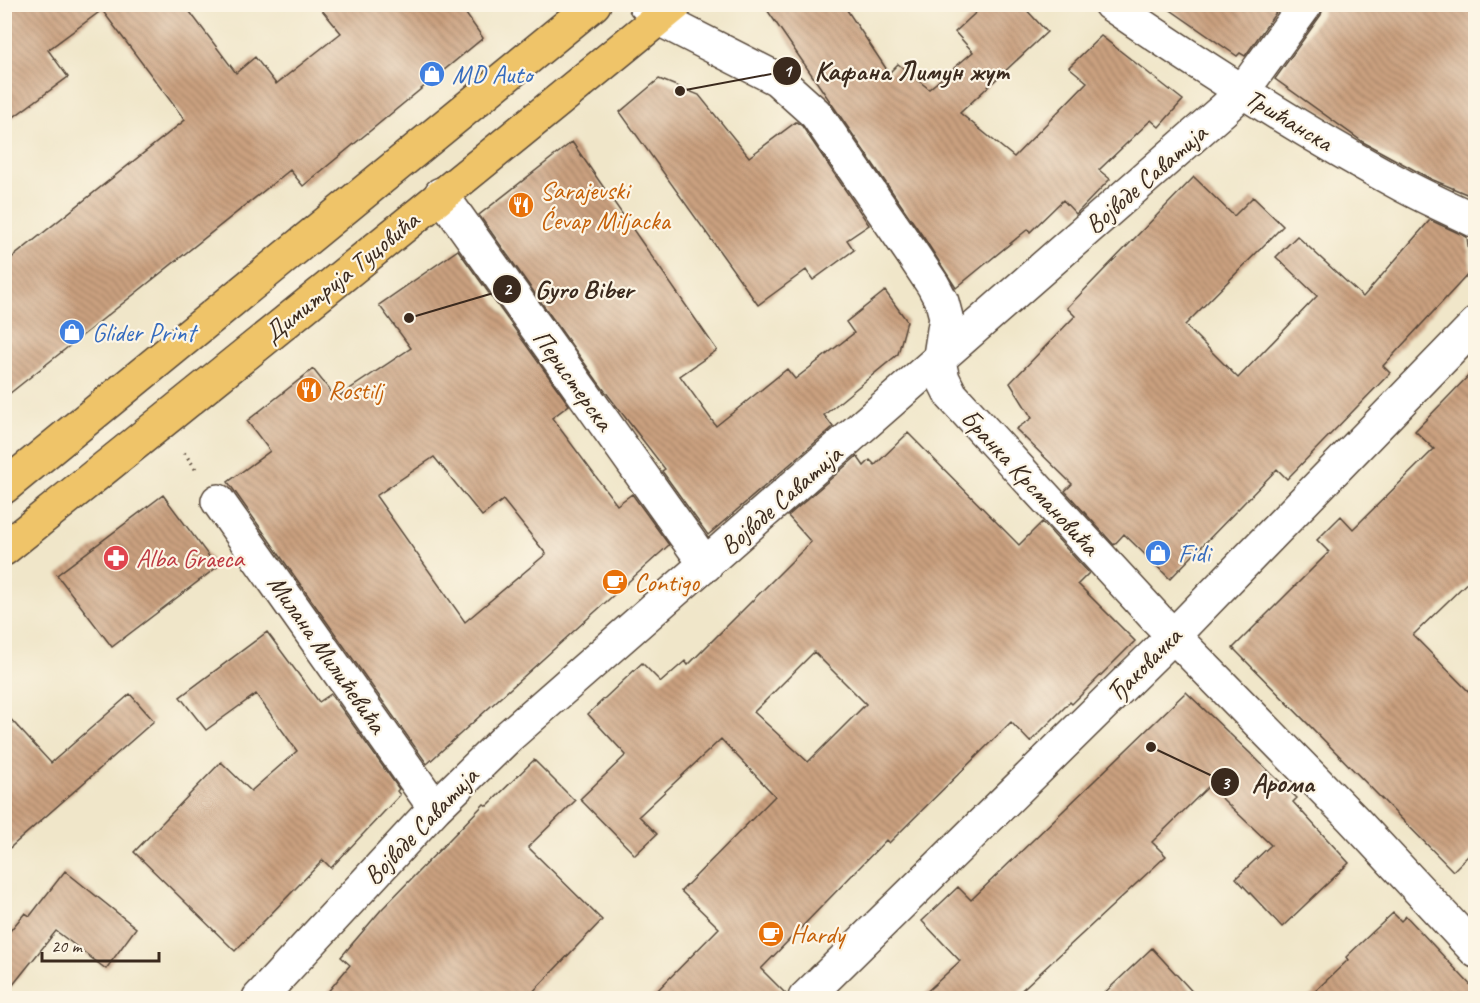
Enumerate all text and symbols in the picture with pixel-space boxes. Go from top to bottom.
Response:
callout: Кафана Лимун жут [772,48,1022,93]
text: Кафана Лимун жут [814,54,1010,88]
place label: MD Auto [452,58,535,91]
shop icon: MD Auto [417,59,447,89]
text: 1 [783,60,793,82]
street label: Тршћанска [1239,81,1340,160]
street label: Војводе Саватија [1078,116,1215,241]
place label: Sarajevski Ćevap Miljacka [540,174,671,237]
restaurant icon: Sarajevski Ćevap Miljacka [506,190,536,220]
street label: Димитрија Туцовића [256,203,427,350]
callout: Gyro Biber [492,266,645,311]
text: Gyro Biber [535,272,637,306]
text: 2 [503,278,513,300]
place label: Glider Print [92,316,198,349]
shop icon: Glider Print [57,317,87,347]
street label: Перистерска [525,323,622,438]
place label: Rostilj [328,374,386,407]
restaurant icon: Rostilj [294,375,324,405]
street label: Бранка Крсмановића [954,402,1108,564]
street label: Војводе Саватија [713,437,850,562]
place label: Fidi [1178,537,1213,570]
shop icon: Fidi [1143,538,1173,568]
place label: Alba Graeca [136,542,246,575]
pharmacy icon: Alba Graeca [101,543,131,573]
place label: Contigo [634,566,701,599]
cafe icon: Contigo [600,567,630,597]
street label: Милана Милићевића [260,568,395,741]
street label: Ђаковачка [1099,619,1190,710]
street label: Војводе Саватија [357,759,487,892]
callout: Арома [1210,760,1327,805]
text: Арома [1252,766,1316,800]
text: 3 [1221,772,1231,794]
place label: Hardy [790,918,847,951]
cafe icon: Hardy [756,919,786,949]
scale bar [42,925,159,963]
text: 20 m [51,935,84,957]

